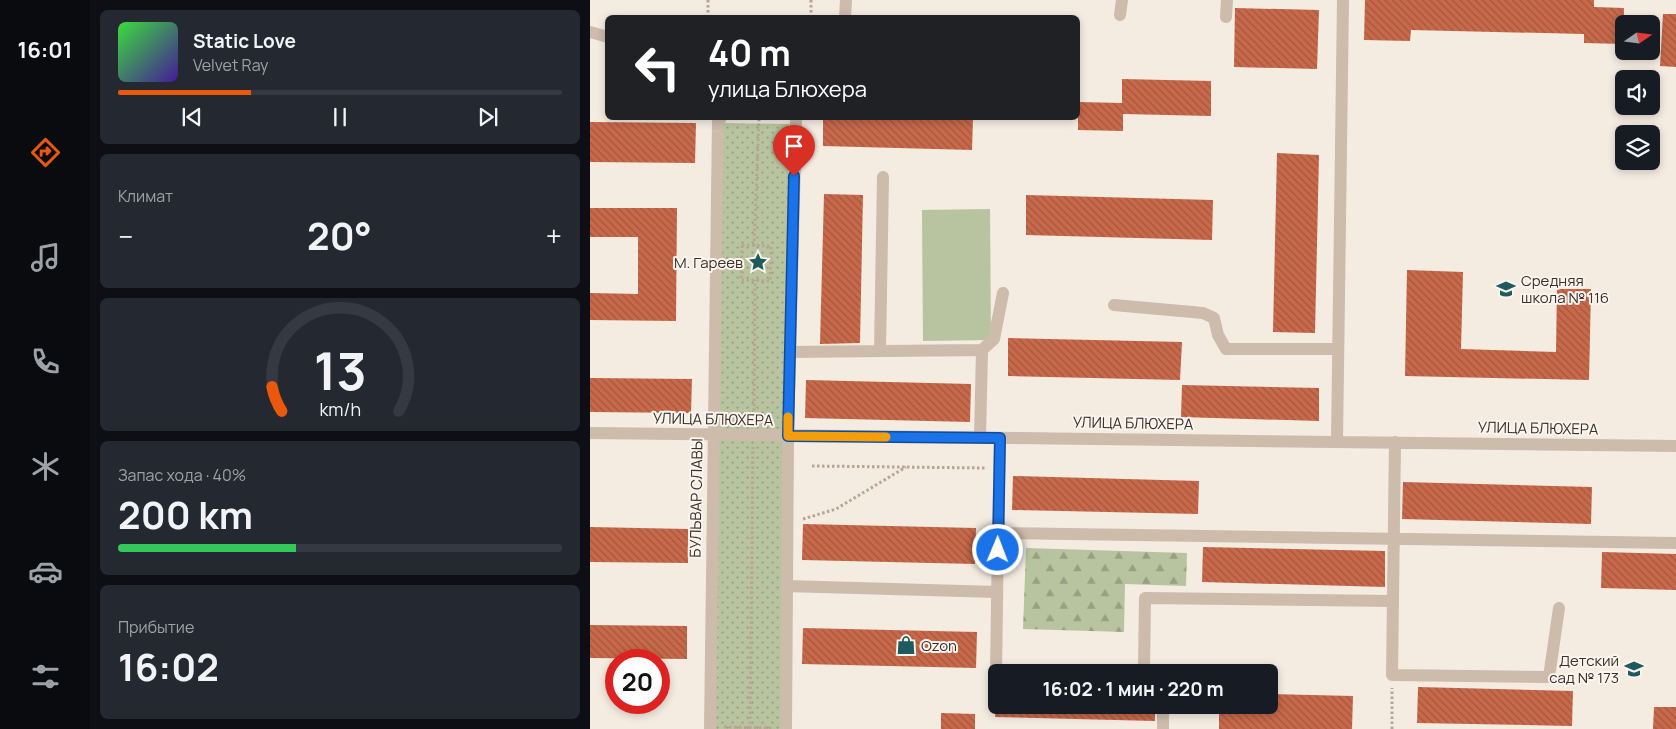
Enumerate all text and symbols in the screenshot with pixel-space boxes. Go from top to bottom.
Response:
north arrow [1615,15,1660,60]
map controls [1615,15,1660,170]
text: Static Love [193,28,296,54]
text: 40 m [708,29,791,77]
text: 16:01 [18,35,72,65]
icon: left [625,35,690,100]
text: Velvet Ray [193,54,269,76]
button: sound [1615,70,1660,115]
text: улица Блюхера [708,74,867,104]
icon: previous [178,103,206,131]
icon: pause [326,103,354,131]
icon: next [474,103,502,131]
pin [773,125,815,176]
button: layers [1615,125,1660,170]
icon: arrive [780,132,808,160]
icon: directions [28,135,63,170]
text: Климат [118,185,173,207]
text: 20° [307,209,372,261]
text: − [118,217,133,255]
text: + [546,217,562,255]
icon: music [28,240,63,275]
place icon: М. Гареев [747,251,769,273]
place label: М. Гареев [674,252,743,273]
place label: Средняя школа № 116 [1521,270,1609,308]
school or university icon: Средняя школа № 116 [1495,278,1517,300]
text: 13 [313,335,367,406]
icon: phone [28,344,63,379]
text: km/h [319,397,361,421]
street label: УЛИЦА БЛЮХЕРА [653,407,774,431]
street label: УЛИЦА БЛЮХЕРА [1073,411,1194,435]
street label: УЛИЦА БЛЮХЕРА [1478,416,1599,440]
street label: БУЛЬВАР СЛАВЫ [684,438,708,558]
icon: climate [28,449,63,484]
text: Запас хода · 40% [118,464,246,486]
text: 200 km [118,488,253,540]
position arrow [971,523,1023,575]
icon: car [28,554,63,589]
text: Прибытие [118,616,194,638]
shop icon: Ozon [895,634,917,656]
place label: Ozon [921,635,957,656]
text: 16:02 [118,640,219,692]
speed limit sign: 20 [605,649,670,714]
place label: Детский сад № 173 [1549,650,1619,688]
school or university icon: Детский сад № 173 [1623,658,1645,680]
icon: filters [28,659,63,694]
text: 16:02 · 1 мин · 220 m [1042,676,1224,702]

